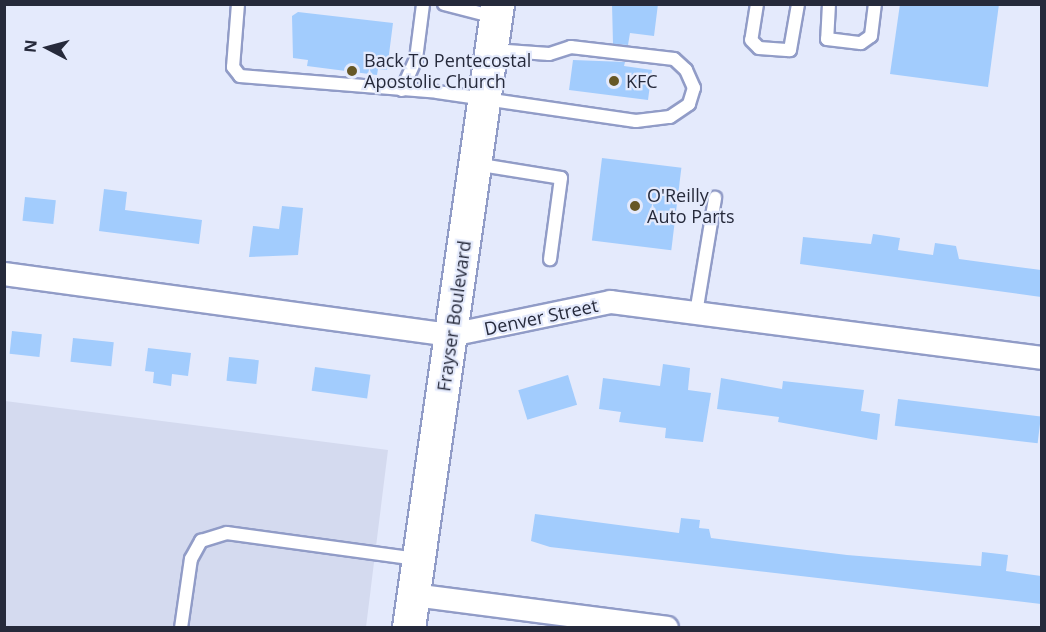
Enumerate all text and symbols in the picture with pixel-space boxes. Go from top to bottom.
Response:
north arrow [18,18,78,78]
text: N [18,39,42,54]
place label: Back To Pentecostal Apostolic Church [364,50,531,92]
marker: Back To Pentecostal Apostolic Church [345,64,359,78]
place label: KFC [626,70,658,92]
marker: KFC [607,74,621,88]
place label: O'Reilly Auto Parts [647,185,735,228]
marker: O'Reilly Auto Parts [628,199,642,213]
street label: Frayser Boulevard [433,239,475,393]
street label: Denver Street [482,294,600,340]

